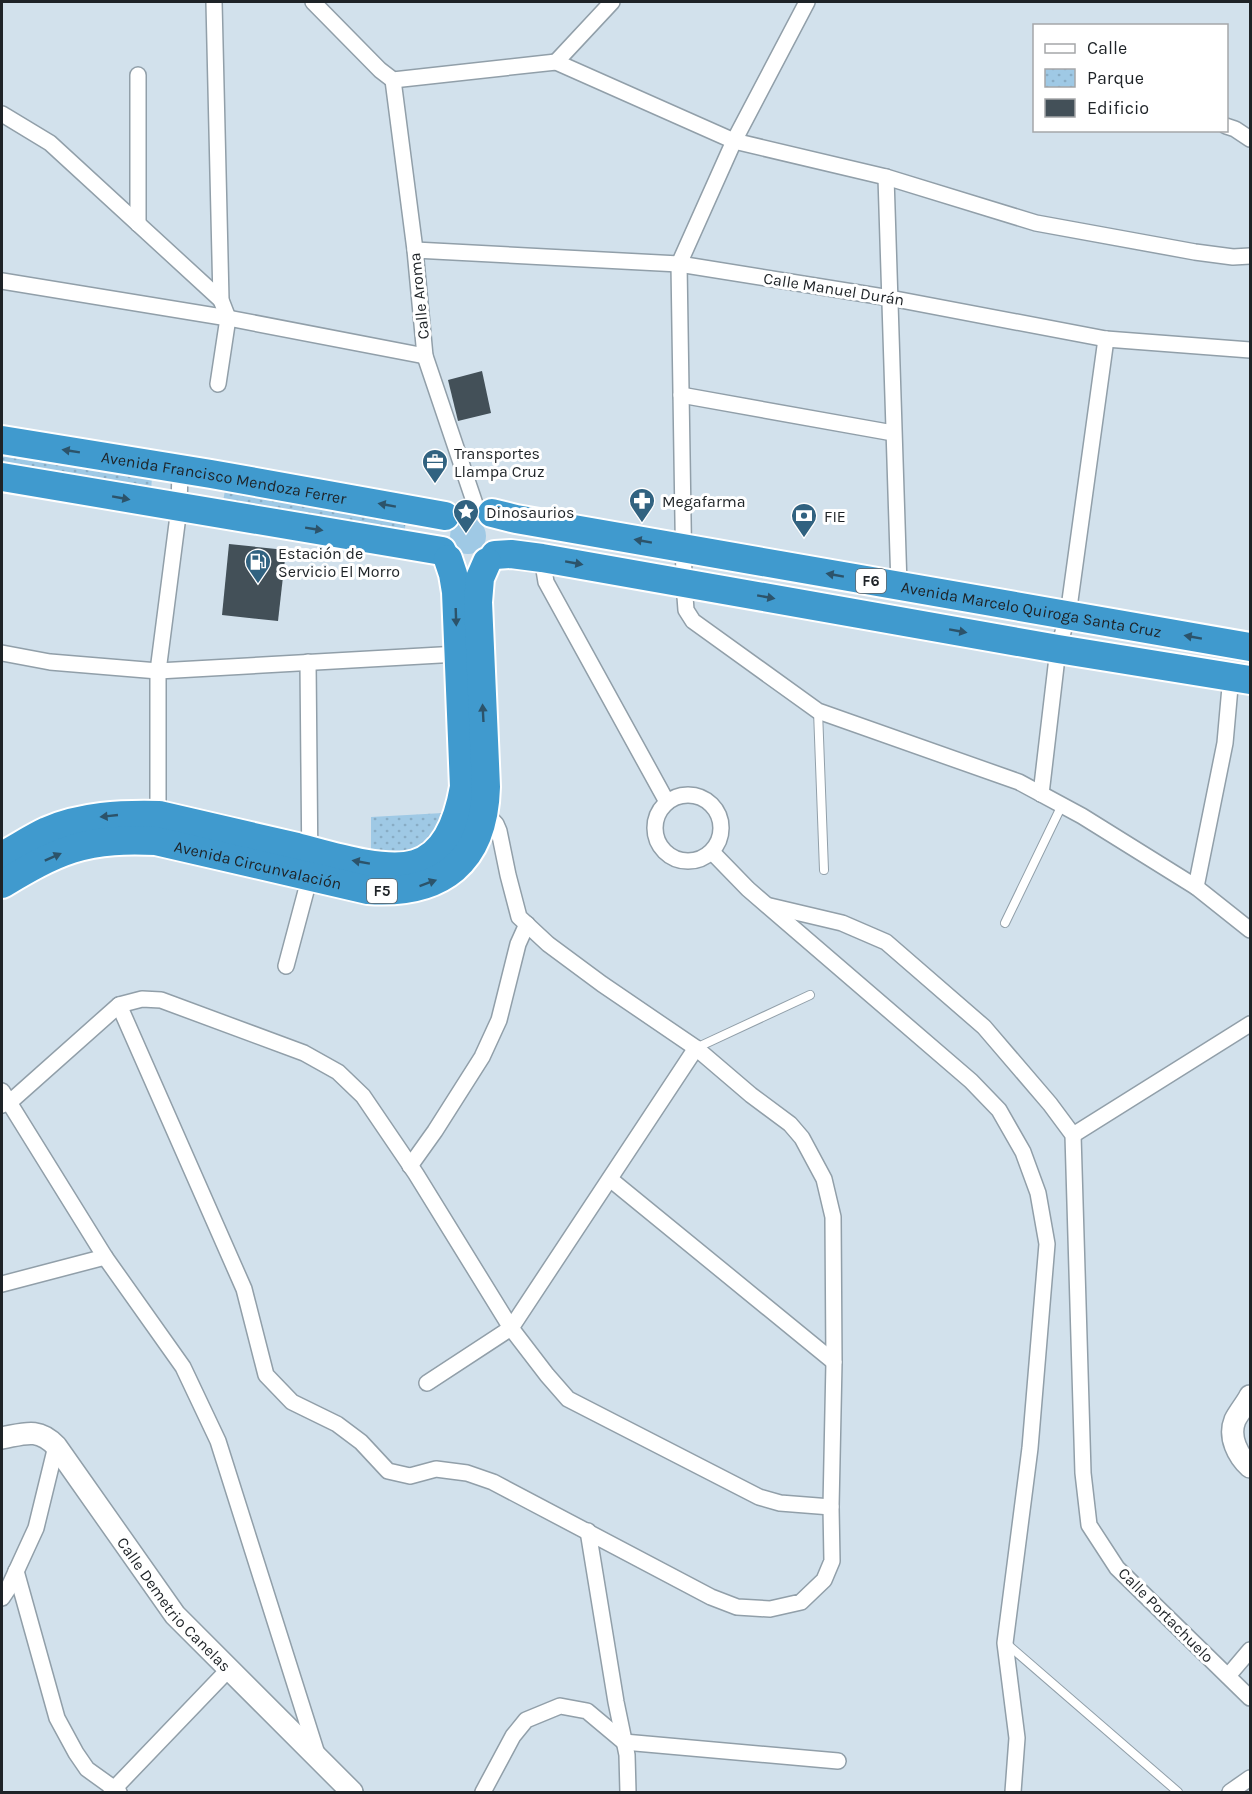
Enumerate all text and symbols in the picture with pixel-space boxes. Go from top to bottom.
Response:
legend [1033,24,1228,132]
text: Calle [1087,37,1127,59]
text: Parque [1087,67,1144,89]
text: Edificio [1087,97,1149,119]
street label: Calle Aroma [405,252,433,340]
street label: Calle Manuel Durán [762,268,906,310]
place label: Transportes Llampa Cruz [454,444,545,481]
one-way arrow [61,447,80,456]
street label: Avenida Francisco Mendoza Ferrer [100,447,348,508]
office icon: Transportes Llampa Cruz [420,447,450,485]
pharmacy icon: Megafarma [627,486,657,524]
place label: Megafarma [662,492,745,511]
one-way arrow [112,494,131,503]
place icon: Dinosaurios [451,497,481,535]
one-way arrow [377,501,396,510]
bank icon: FIE [789,501,819,539]
place label: Dinosaurios [486,503,574,522]
place label: FIE [824,507,846,526]
one-way arrow [304,525,323,534]
one-way arrow [634,536,653,545]
place label: Estación de Servicio El Morro [278,544,400,581]
fuel station icon: Estación de Servicio El Morro [243,547,273,585]
one-way arrow [564,559,583,568]
road number: F6 [856,569,886,593]
one-way arrow [826,570,845,579]
street label: Avenida Marcelo Quiroga Santa Cruz [900,577,1163,641]
one-way arrow [756,593,775,602]
one-way arrow [452,607,461,626]
one-way arrow [948,627,967,636]
one-way arrow [1183,632,1202,641]
one-way arrow [478,704,487,723]
one-way arrow [99,811,118,821]
street label: Avenida Circunvalación [172,836,344,893]
one-way arrow [44,852,62,861]
one-way arrow [351,857,370,866]
one-way arrow [419,878,437,888]
road number: F5 [367,879,397,903]
street label: Calle Demetrio Canelas [113,1533,235,1675]
street label: Calle Portachuelo [1114,1563,1218,1667]

